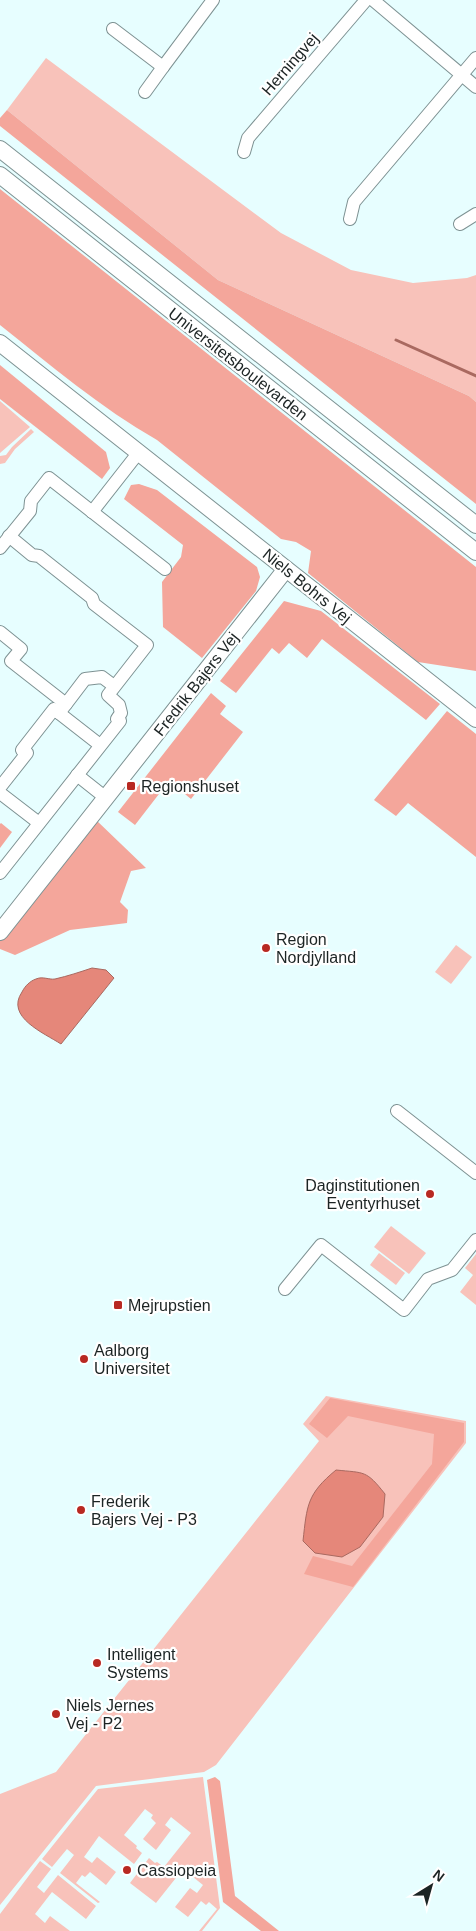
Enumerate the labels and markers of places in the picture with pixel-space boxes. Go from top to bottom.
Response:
place label: Regionshuset [141,778,239,795]
marker: Regionshuset [125,780,137,792]
place label: Region Nordjylland [276,931,356,966]
marker: Region Nordjylland [260,942,272,954]
place label: Daginstitutionen Eventyrhuset [305,1177,421,1212]
marker: Daginstitutionen Eventyrhuset [424,1188,436,1200]
place label: Mejrupstien [128,1297,211,1314]
marker: Mejrupstien [112,1299,124,1311]
place label: Aalborg Universitet [94,1342,170,1377]
marker: Aalborg Universitet [78,1353,90,1365]
place label: Frederik Bajers Vej - P3 [91,1493,197,1528]
marker: Frederik Bajers Vej - P3 [75,1504,87,1516]
place label: Intelligent Systems [107,1646,176,1681]
marker: Intelligent Systems [91,1657,103,1669]
place label: Niels Jernes Vej - P2 [66,1697,154,1732]
marker: Niels Jernes Vej - P2 [50,1708,62,1720]
place label: Cassiopeia [137,1862,216,1879]
marker: Cassiopeia [121,1864,133,1876]

